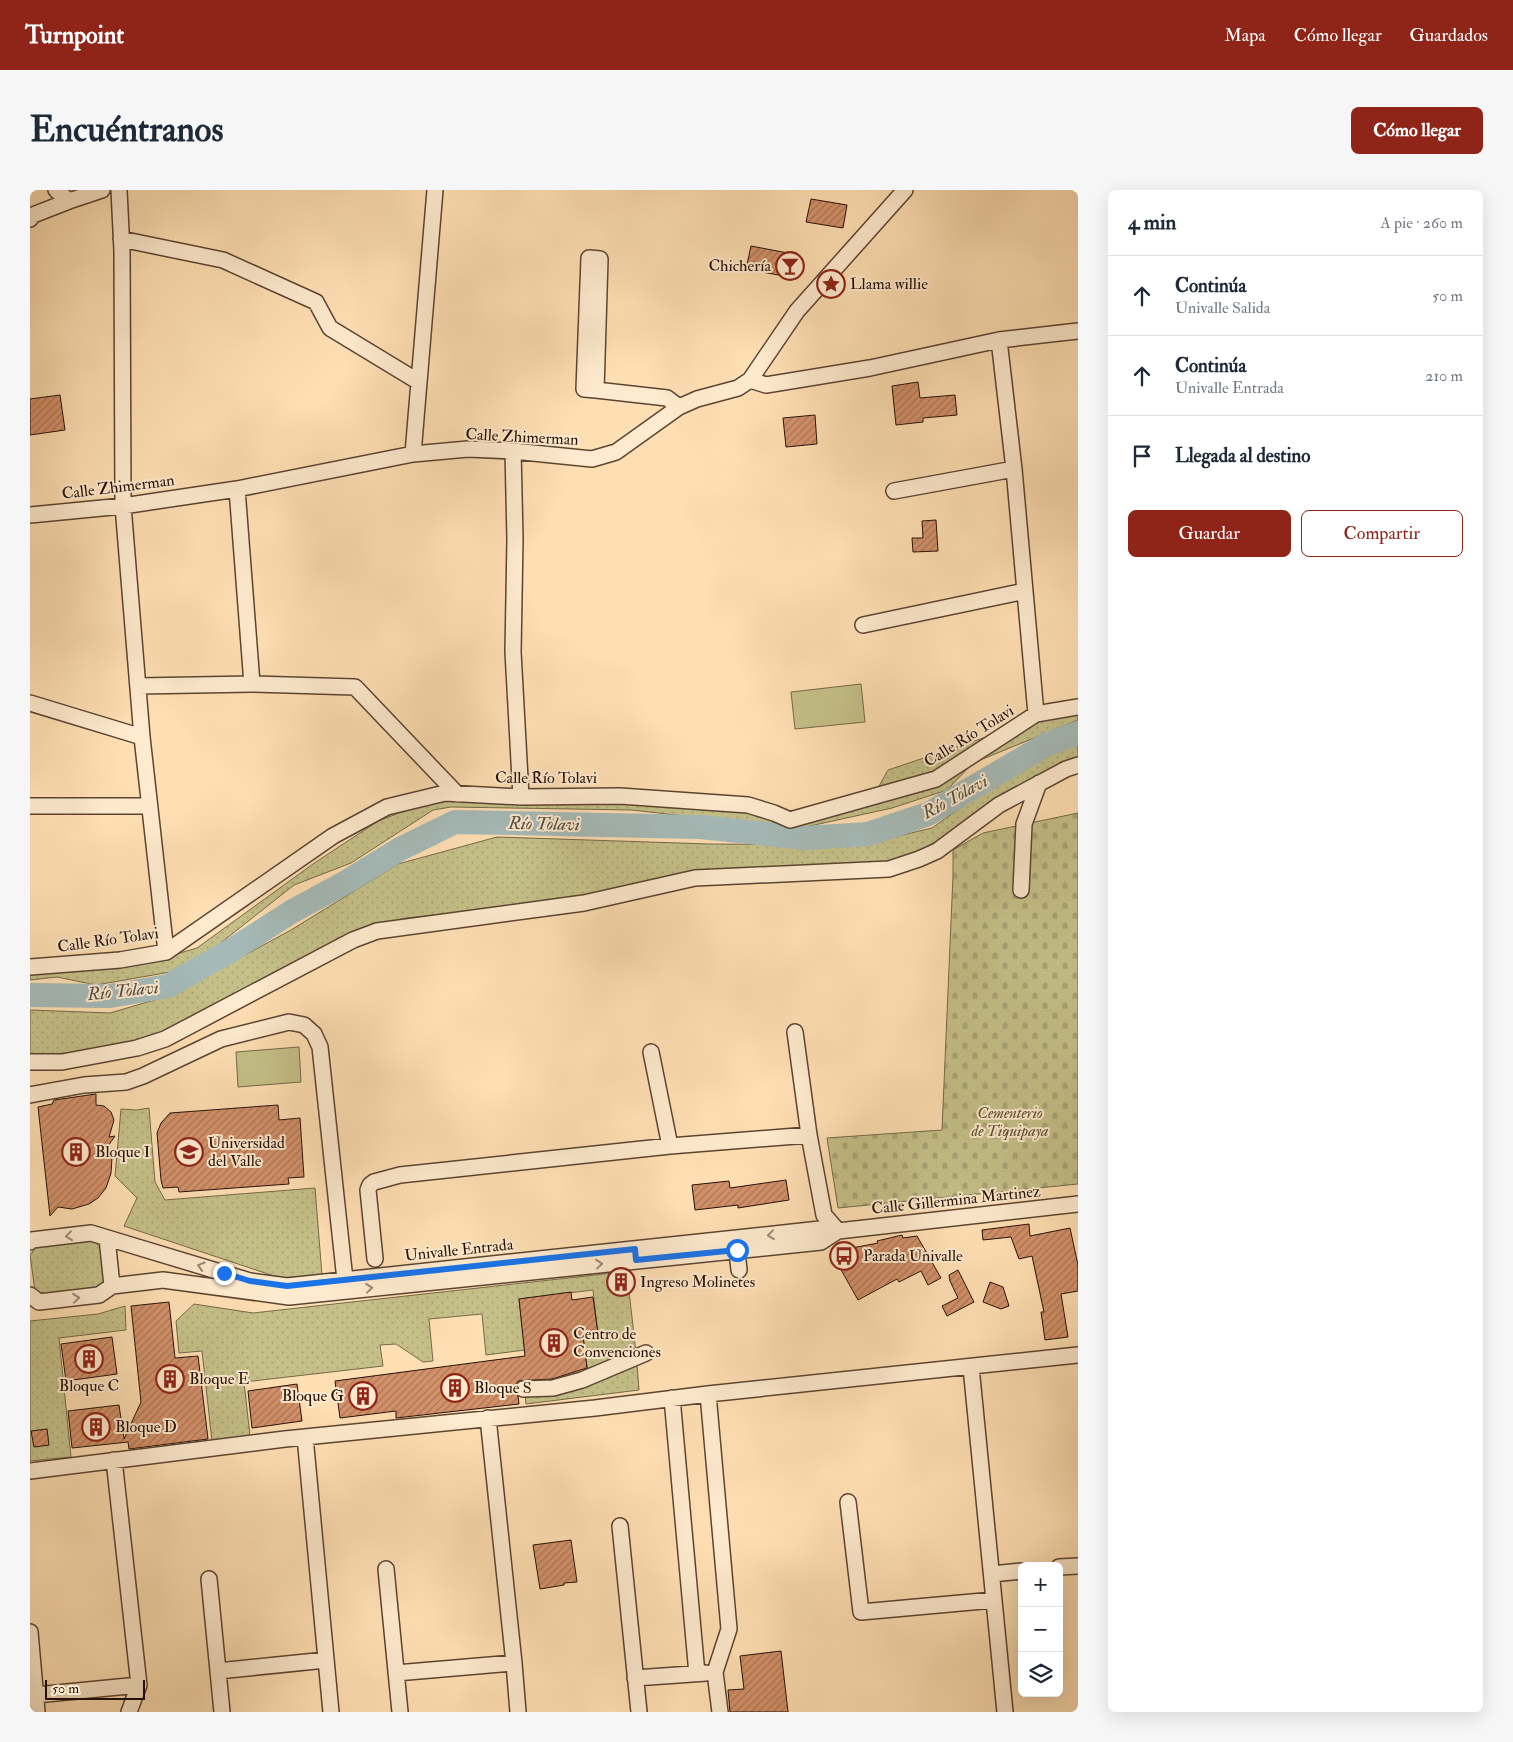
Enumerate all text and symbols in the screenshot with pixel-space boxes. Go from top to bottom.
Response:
text: Turnpoint [25,20,124,51]
text: Mapa [1225,24,1266,47]
text: Cómo llegar [1294,24,1382,47]
text: Guardados [1410,24,1488,47]
button: Cómo llegar [1351,107,1483,154]
text: Encuéntranos [30,108,223,152]
text: 4 min [1128,209,1176,236]
text: A pie · 260 m [1381,213,1463,233]
bar icon: Chichería [775,251,805,281]
place label: Chichería [708,256,771,276]
place icon: Llama willie [816,269,846,299]
place label: Llama willie [850,274,928,294]
text: Continúa [1175,274,1246,298]
icon: ahead [1128,282,1156,310]
text: 50 m [1432,286,1463,306]
text: Univalle Salida [1175,298,1270,318]
text: Continúa [1175,354,1246,378]
icon: ahead [1128,362,1156,390]
text: 210 m [1425,366,1463,386]
text: Univalle Entrada [1175,378,1284,398]
street label: Calle Zhimerman [465,424,579,450]
icon: arrive [1128,442,1156,470]
text: Llegada al destino [1175,444,1310,468]
street label: Calle Zhimerman [61,470,175,504]
button: Guardar [1128,510,1291,557]
button: Compartir [1301,510,1463,557]
street label: Calle Río Tolavi [920,700,1018,772]
street label: Calle Río Tolavi [495,768,597,788]
water label: Río Tolavi [917,770,992,825]
water label: Río Tolavi [507,812,580,836]
street label: Calle Río Tolavi [56,923,160,957]
water label: Río Tolavi [85,976,160,1006]
park label: Cementerio de Tiquipaya [970,1103,1049,1141]
place label: Universidad del Valle [208,1133,285,1171]
building icon: Bloque I [61,1137,91,1167]
school or university icon: Universidad del Valle [174,1137,204,1167]
place label: Bloque I [95,1142,150,1162]
street label: Calle Gillermina Martinez [871,1181,1042,1219]
one-way arrow [767,1229,775,1240]
one-way arrow [64,1230,72,1241]
street label: Univalle Entrada [404,1234,515,1266]
route start [726,1239,749,1262]
bus stop icon: Parada Univalle [829,1241,859,1271]
place label: Parada Univalle [863,1246,963,1266]
one-way arrow [596,1259,604,1270]
one-way arrow [197,1262,205,1272]
route end [213,1262,236,1285]
building icon: Ingreso Molinetes [606,1267,636,1297]
place label: Ingreso Molinetes [640,1272,755,1292]
one-way arrow [365,1283,373,1294]
one-way arrow [73,1293,81,1304]
place label: Centro de Convenciones [573,1324,661,1362]
building icon: Centro de Convenciones [539,1328,569,1358]
building icon: Bloque C [74,1344,104,1374]
building icon: Bloque E [155,1364,185,1394]
place label: Bloque E [189,1369,249,1389]
building icon: Bloque S [440,1373,470,1403]
place label: Bloque C [59,1376,119,1396]
place label: Bloque S [474,1378,532,1398]
building icon: Bloque G [348,1381,378,1411]
place label: Bloque G [282,1386,344,1406]
building icon: Bloque D [81,1412,111,1442]
place label: Bloque D [115,1417,177,1437]
map controls [1018,1562,1063,1697]
button: + [1018,1562,1063,1607]
button: − [1018,1607,1063,1652]
button: layers [1018,1652,1063,1697]
scale bar [45,1677,145,1700]
text: 50 m [52,1680,79,1697]

